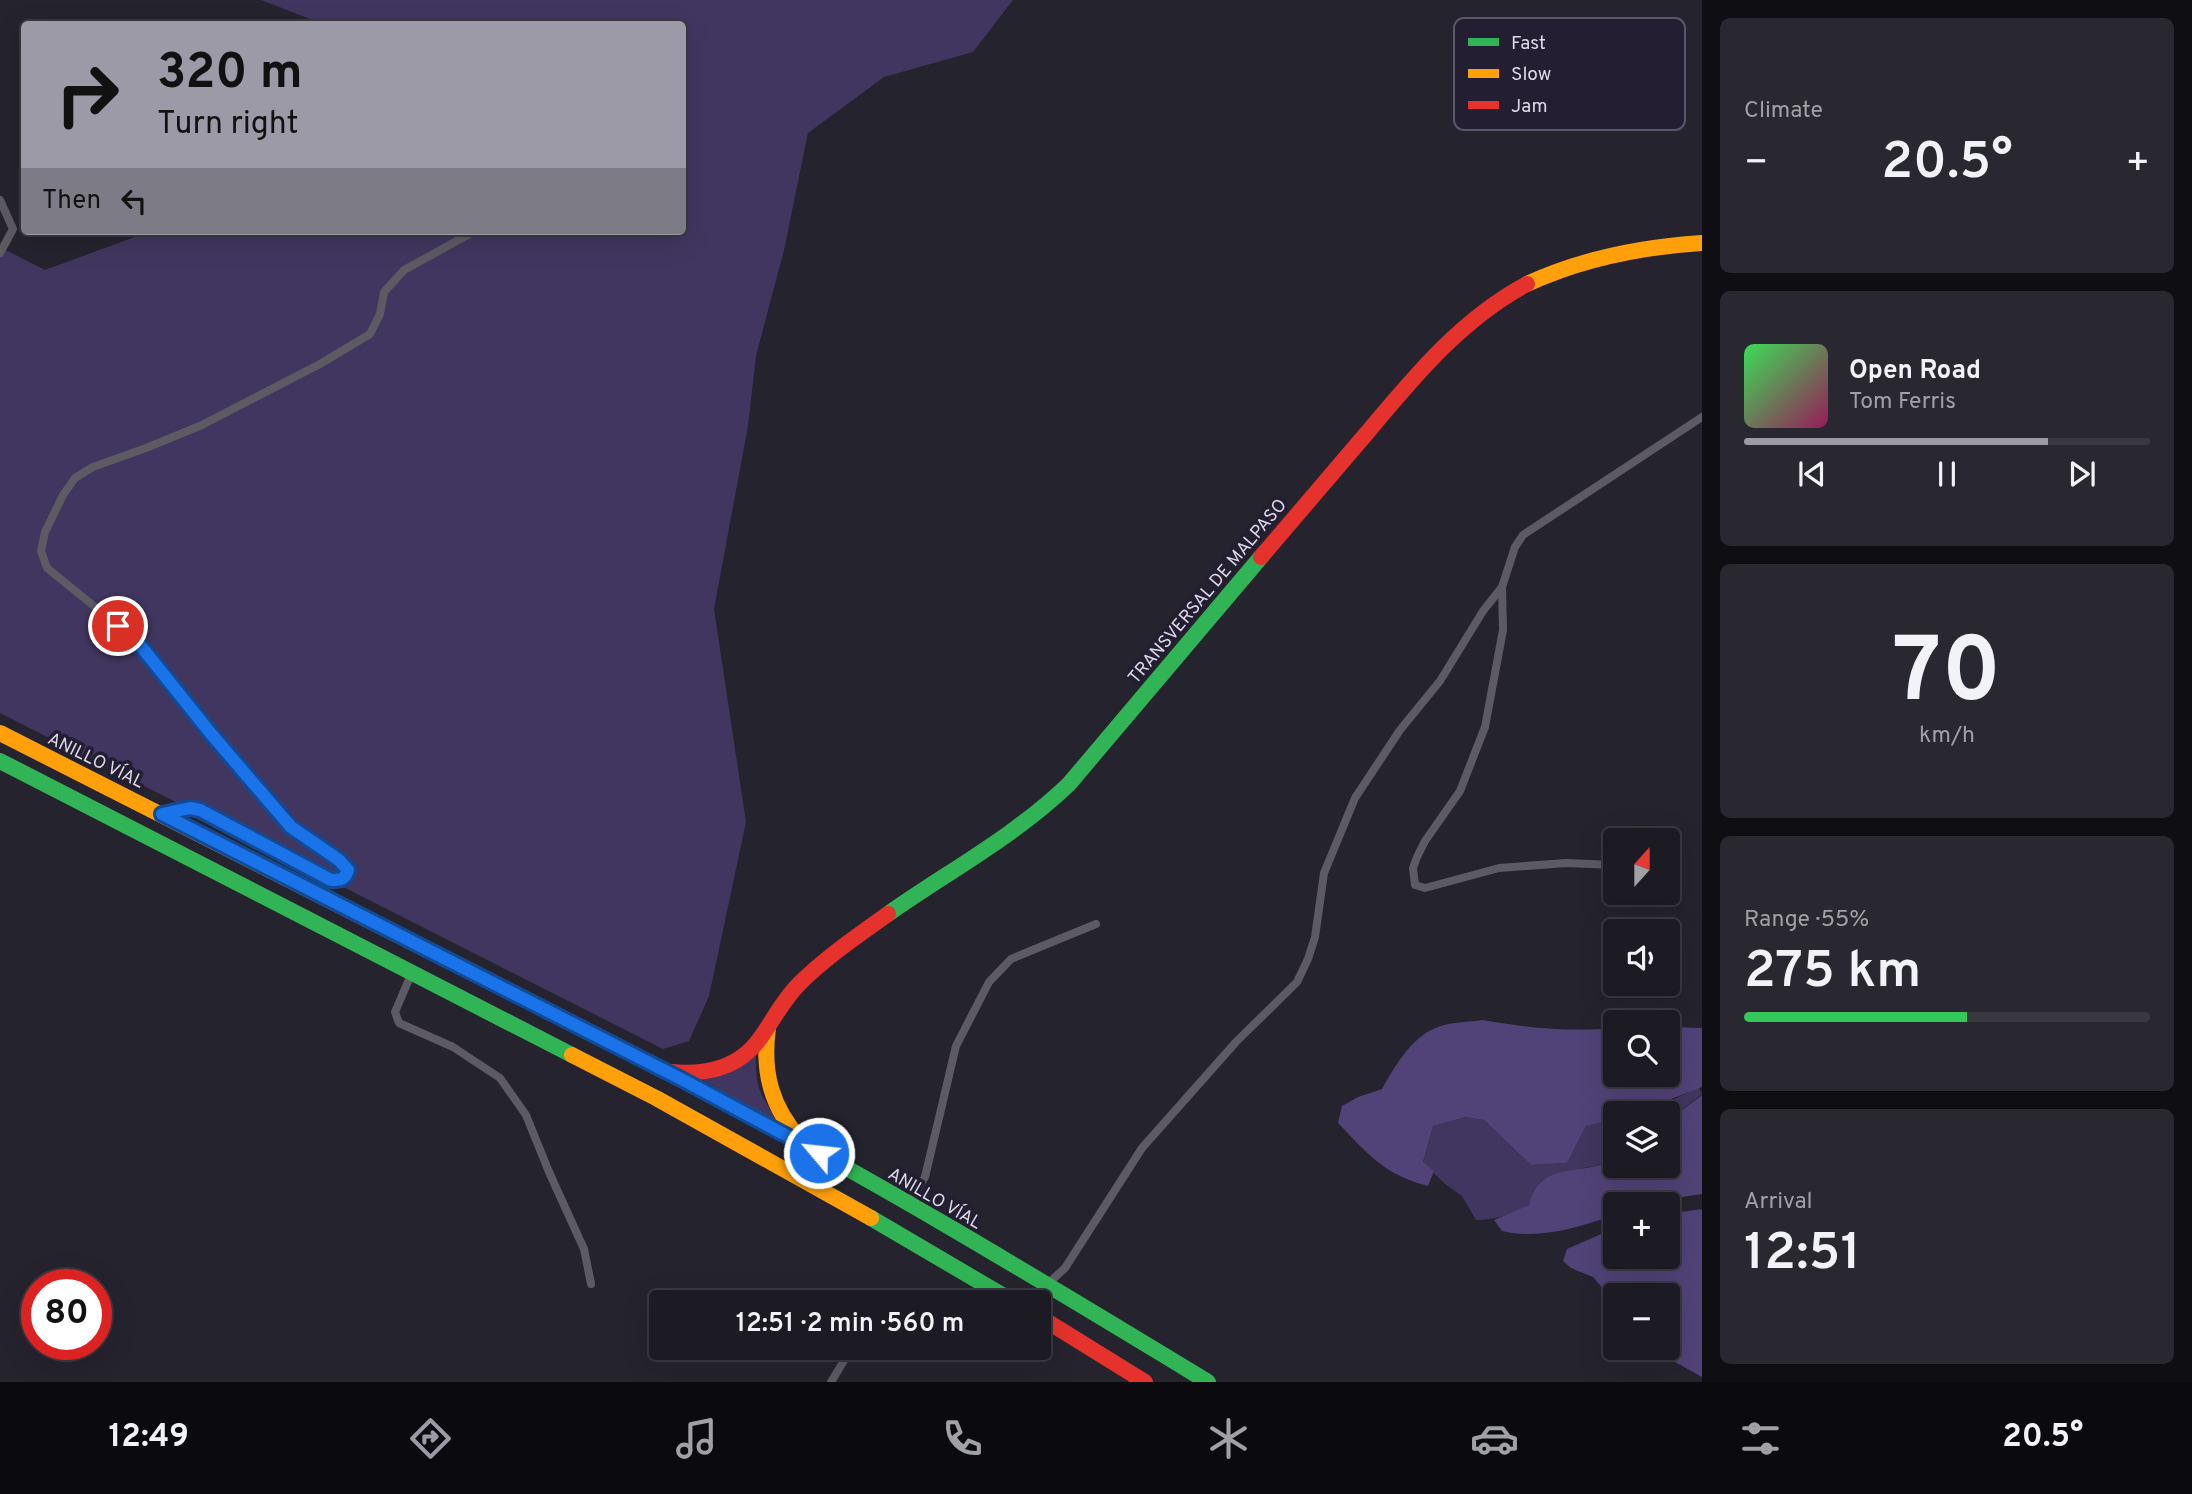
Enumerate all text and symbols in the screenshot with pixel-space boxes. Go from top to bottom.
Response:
legend [1454,18,1685,130]
text: Fast [1511,32,1546,56]
text: 320 m [157,44,303,106]
icon: right [42,49,133,140]
text: Slow [1511,63,1551,87]
text: Jam [1511,95,1548,119]
text: Climate [1744,97,1823,126]
text: Turn right [157,105,299,145]
text: 20.5° [1881,131,2013,197]
text: − [1744,140,1769,189]
text: + [2125,140,2150,189]
icon: left [115,182,153,220]
text: Then [42,185,101,218]
text: Open Road [1849,355,1981,388]
text: Tom Ferris [1849,388,1956,417]
icon: previous [1793,455,1831,493]
icon: pause [1928,455,1966,493]
icon: next [2063,455,2101,493]
street label: TRANSVERSAL DE MALPASO [1124,495,1292,689]
pin [88,596,148,656]
icon: arrive [99,607,137,645]
text: 70 [1893,619,2001,734]
text: km/h [1919,722,1975,751]
street label: ANILLO VÍAL [43,726,148,795]
north arrow [1603,828,1680,905]
map controls [1603,828,1680,1360]
text: Range · 55% [1744,906,1869,935]
button: sound [1603,919,1680,996]
text: 275 km [1744,940,1921,1006]
button: search [1603,1010,1680,1087]
button: layers [1603,1101,1680,1178]
position arrow [782,1116,856,1190]
street label: ANILLO VÍAL [883,1162,986,1235]
text: Arrival [1744,1188,1813,1217]
button: + [1603,1192,1680,1269]
text: 12:51 [1744,1222,1861,1288]
speed limit sign: 80 [21,1269,112,1360]
button: − [1603,1283,1680,1360]
text: 12:51 · 2 min · 560 m [736,1308,964,1341]
icon: directions [406,1414,455,1463]
icon: music [672,1414,721,1463]
icon: phone [938,1414,987,1463]
icon: climate [1204,1414,1253,1463]
icon: car [1470,1414,1519,1463]
icon: filters [1736,1414,1785,1463]
text: 12:49 [109,1418,189,1458]
text: 20.5° [2002,1418,2083,1458]

